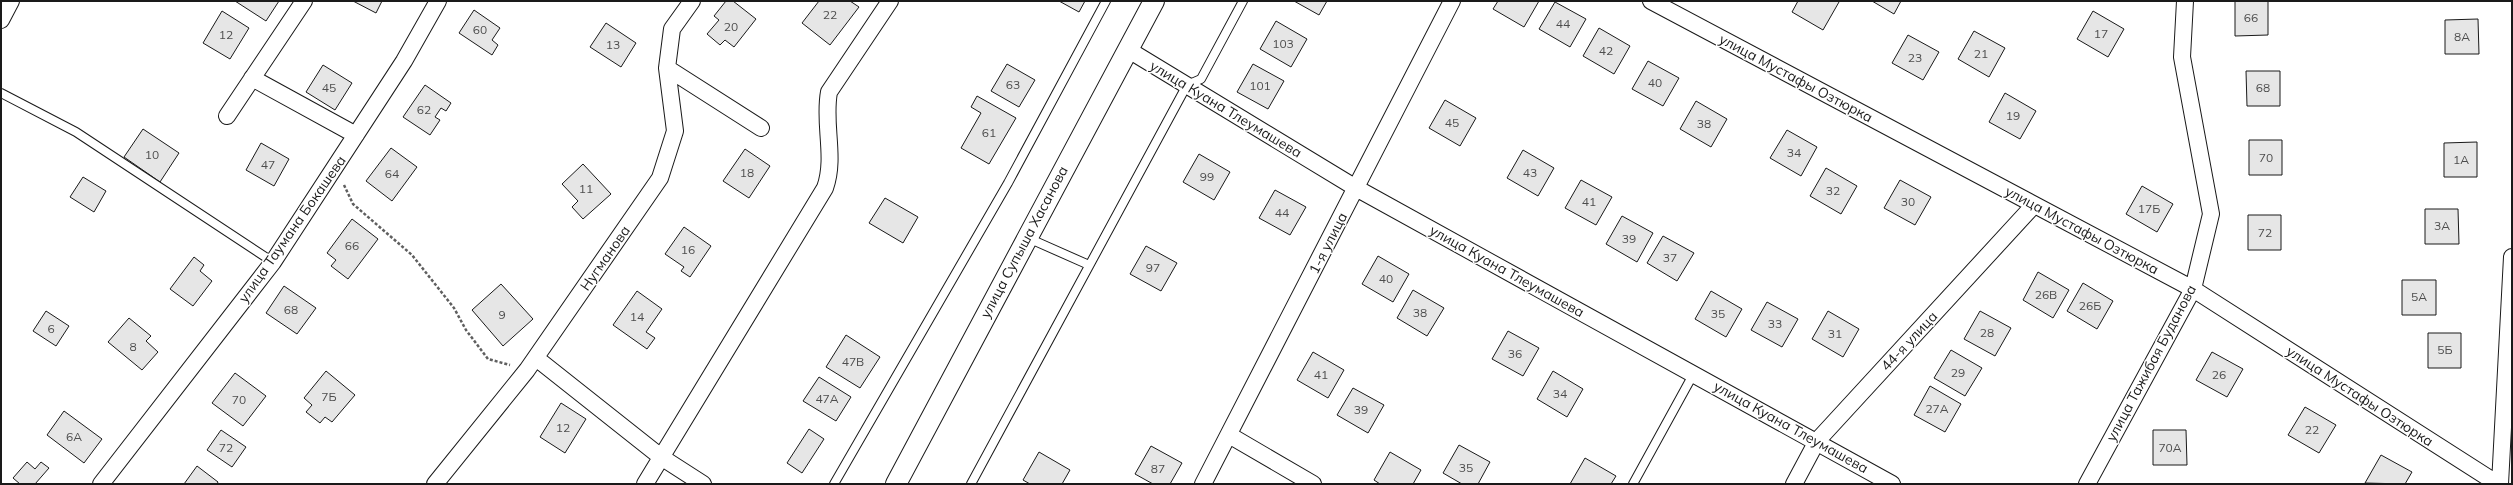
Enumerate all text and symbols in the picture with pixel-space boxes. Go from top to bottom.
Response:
house number: 22 [823,7,837,22]
house number: 66 [2244,10,2258,25]
house number: 44 [1556,16,1570,31]
house number: 20 [724,19,738,34]
house number: 60 [473,22,487,37]
house number: 17 [2094,26,2108,41]
house number: 12 [219,27,233,42]
house number: 8А [2454,29,2470,44]
street label: улица Мустафы Озтюрка [1716,30,1876,126]
house number: 103 [1272,36,1294,51]
house number: 13 [606,37,620,52]
house number: 42 [1599,43,1613,58]
house number: 21 [1974,46,1988,61]
house number: 23 [1908,50,1922,65]
street label: улица Куана Тлеумашева [1147,56,1305,162]
house number: 40 [1648,75,1662,90]
house number: 63 [1006,77,1020,92]
house number: 101 [1249,78,1271,93]
house number: 45 [322,80,336,95]
house number: 68 [2256,80,2270,95]
house number: 62 [417,102,431,117]
house number: 19 [2006,108,2020,123]
house number: 45 [1445,115,1459,130]
house number: 38 [1697,116,1711,131]
house number: 61 [982,125,996,140]
house number: 34 [1787,145,1801,160]
house number: 10 [145,147,159,162]
house number: 70 [2259,150,2273,165]
street label: улица Таумана Бокашева [234,152,350,306]
house number: 1А [2453,152,2469,167]
house number: 47 [261,157,275,172]
street label: улица Супыша Хасанова [976,163,1072,321]
house number: 18 [740,165,754,180]
house number: 43 [1523,165,1537,180]
house number: 64 [385,166,399,181]
house number: 99 [1200,169,1214,184]
house number: 11 [579,181,593,196]
street label: улица Мустафы Озтюрка [2002,182,2162,278]
house number: 32 [1826,183,1840,198]
house number: 41 [1582,194,1596,209]
house number: 30 [1901,194,1915,209]
house number: 17Б [2138,201,2160,216]
house number: 44 [1275,205,1289,220]
street label: 1-я улица [1305,209,1351,277]
house number: 3А [2434,218,2450,233]
street label: улица Куана Тлеумашева [1427,221,1587,321]
street label: Нугманова [576,222,634,294]
house number: 72 [2258,225,2272,240]
house number: 39 [1622,231,1636,246]
house number: 66 [345,238,359,253]
house number: 16 [681,242,695,257]
house number: 37 [1663,250,1677,265]
house number: 97 [1146,260,1160,275]
house number: 40 [1379,271,1393,286]
street label: улица Тажибая Буданова [2102,282,2200,444]
house number: 26В [2035,287,2057,302]
house number: 5А [2411,289,2427,304]
house number: 26Б [2079,298,2101,313]
house number: 68 [284,302,298,317]
house number: 38 [1413,305,1427,320]
house number: 35 [1711,306,1725,321]
house number: 9 [498,307,506,322]
street label: 44-я улица [1877,307,1941,375]
house number: 14 [630,309,644,324]
house number: 33 [1768,316,1782,331]
house number: 6 [47,321,55,336]
house number: 28 [1980,325,1994,340]
house number: 31 [1828,326,1842,341]
house number: 8 [129,339,137,354]
street label: улица Мустафы Озтюрка [2283,342,2437,450]
house number: 5Б [2437,342,2453,357]
house number: 36 [1508,346,1522,361]
house number: 47В [842,354,864,369]
house number: 29 [1951,365,1965,380]
house number: 41 [1314,367,1328,382]
house number: 26 [2212,367,2226,382]
street label: улица Куана Тлеумашева [1711,377,1871,477]
house number: 34 [1553,386,1567,401]
house number: 7Б [321,389,337,404]
house number: 47А [815,391,839,406]
house number: 70 [232,392,246,407]
house number: 27А [1925,401,1949,416]
house number: 39 [1354,402,1368,417]
house number: 12 [556,420,570,435]
house number: 22 [2305,422,2319,437]
house number: 6А [66,429,82,444]
house number: 72 [219,440,233,455]
house number: 70А [2158,440,2182,455]
house number: 35 [1459,460,1473,475]
house number: 87 [1151,461,1165,476]

